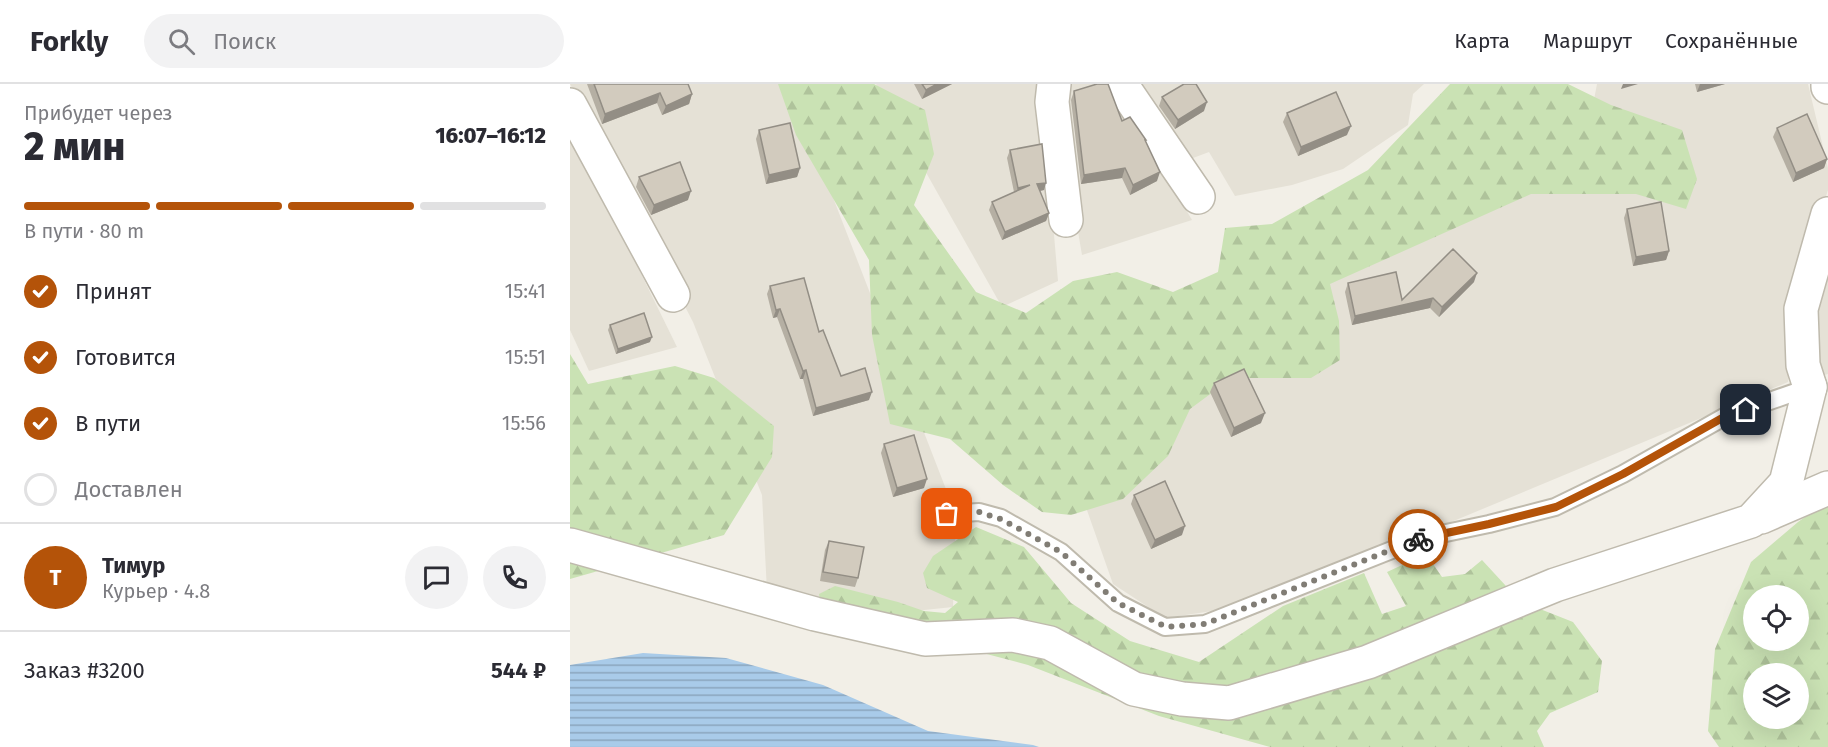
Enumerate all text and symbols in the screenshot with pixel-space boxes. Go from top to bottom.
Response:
search box [144,14,564,68]
text: Forkly [30,25,108,58]
icon: search [165,25,198,58]
text: Поиск [213,28,276,55]
text: Карта [1454,28,1510,54]
text: Маршрут [1543,28,1632,54]
text: Сохранённые [1665,28,1798,54]
text: Прибудет через [24,101,173,125]
text: 16:07–16:12 [435,122,546,149]
text: 2 мин [24,124,125,170]
text: В пути · 80 m [24,219,144,243]
icon: check [24,275,57,308]
text: Принят [75,278,151,305]
text: 15:41 [504,279,546,303]
icon: check [24,341,57,374]
text: Готовится [75,344,176,371]
text: 15:51 [505,345,546,369]
pin [1720,384,1771,435]
icon: home [1729,393,1762,426]
icon: check [24,407,57,440]
text: В пути [75,410,141,437]
text: 15:56 [502,411,546,435]
text: Доставлен [75,476,183,503]
pin [921,488,972,539]
icon: bag [930,497,963,530]
courier [1388,509,1448,569]
icon: bike [1402,523,1435,556]
button: chat [405,546,468,609]
button: phone [483,546,546,609]
text: Тимур [102,552,165,579]
text: Т [50,564,61,591]
text: Курьер · 4.8 [102,579,210,603]
map controls [1743,585,1809,729]
button: locate [1743,585,1809,651]
text: Заказ #3200 [24,657,145,684]
text: 544 ₽ [491,657,546,684]
button: layers [1743,663,1809,729]

